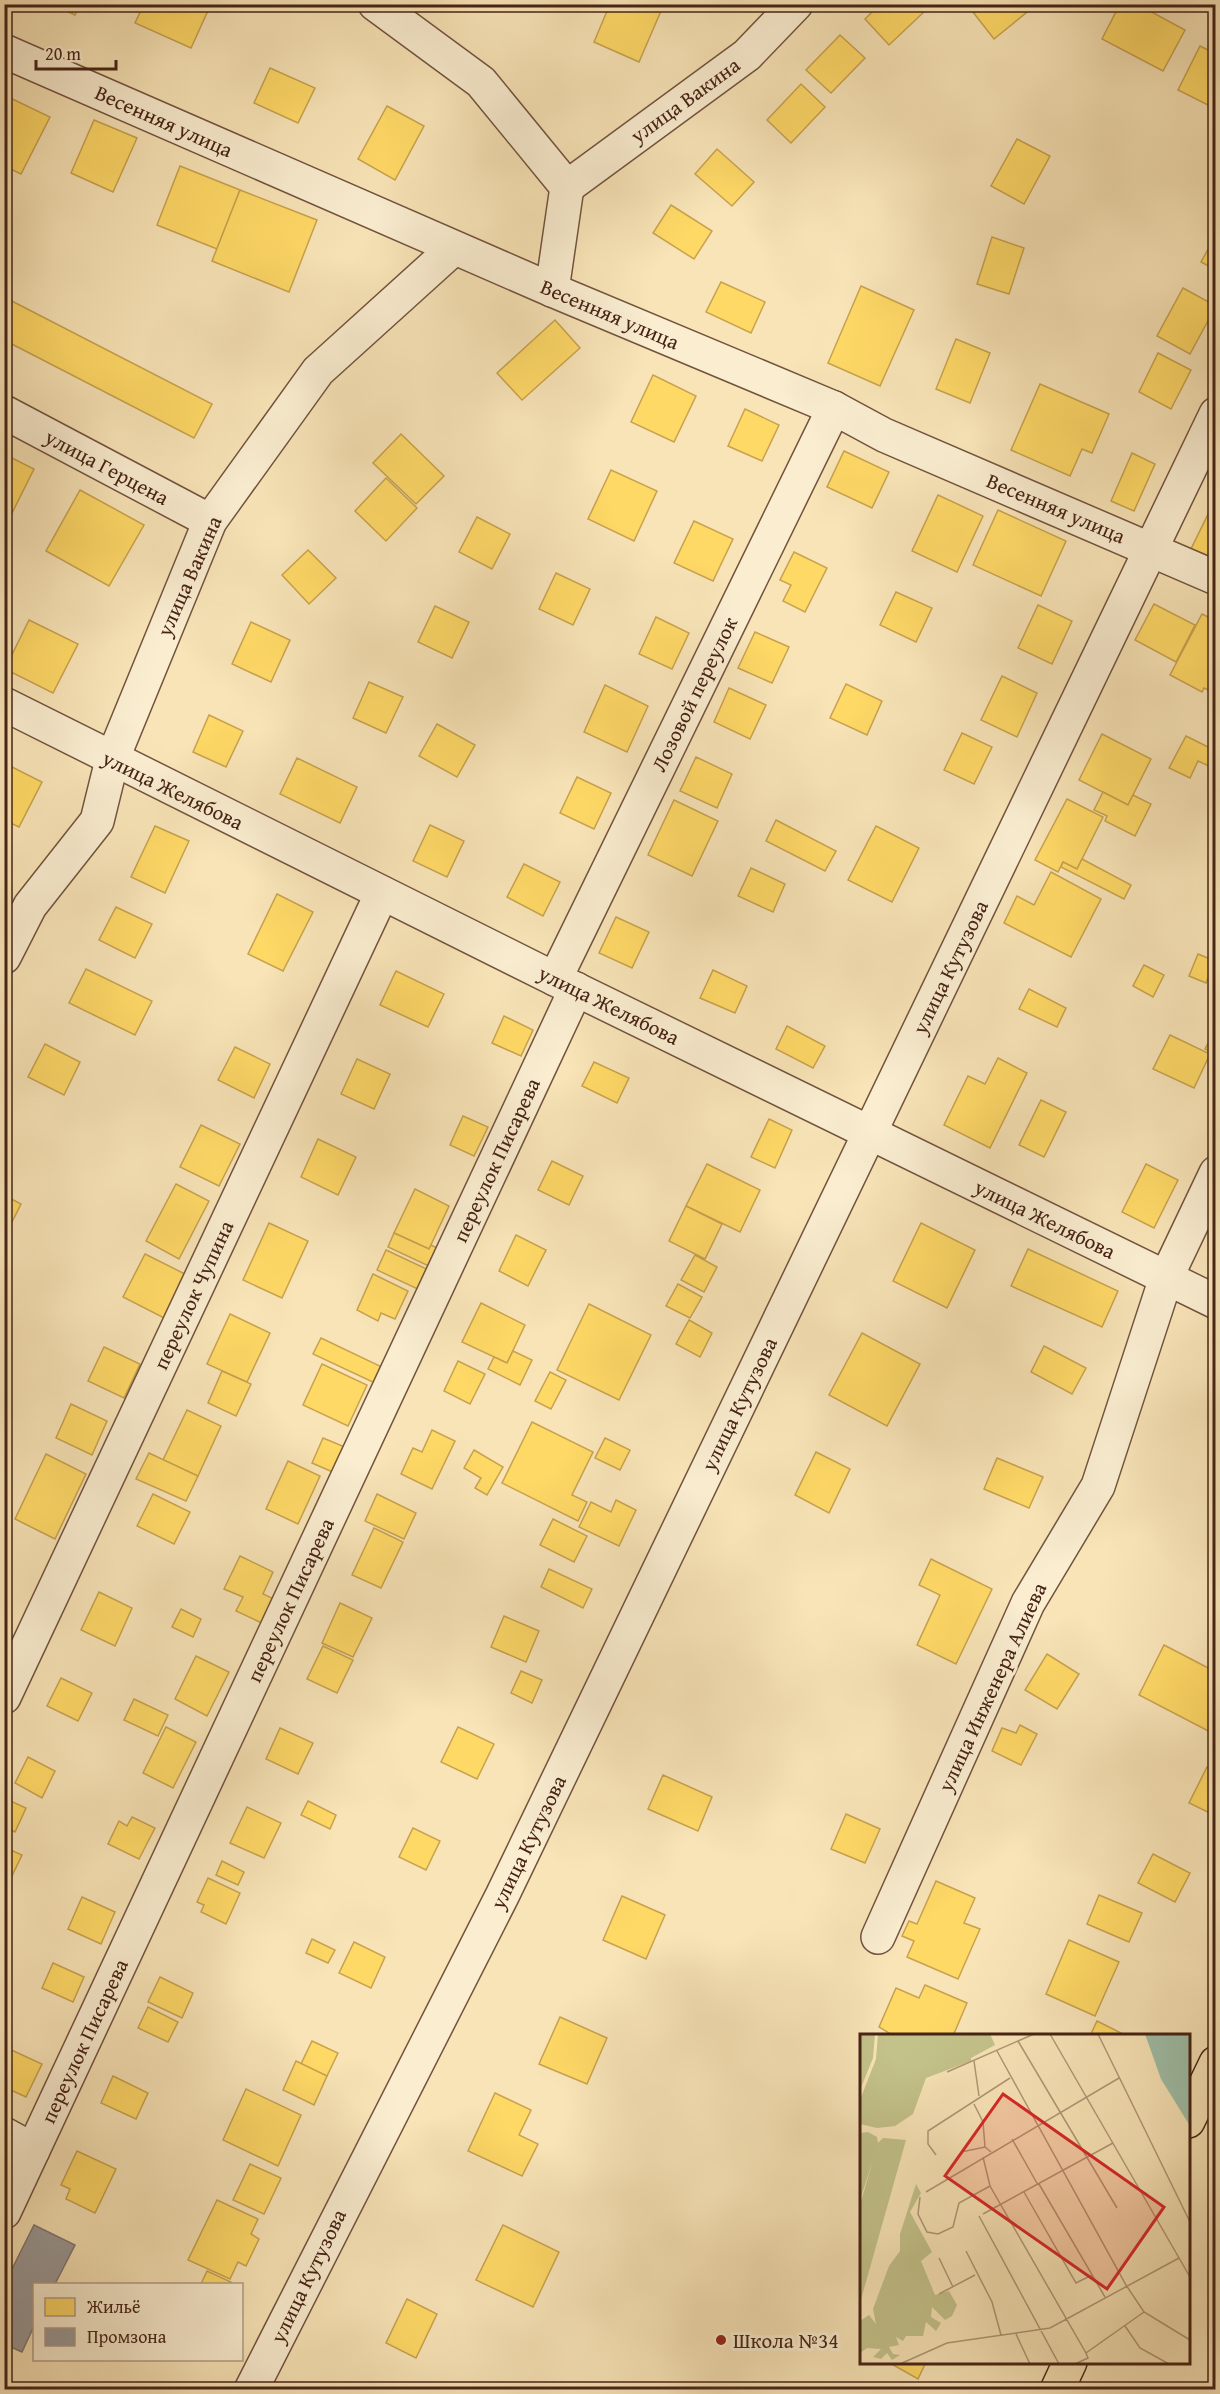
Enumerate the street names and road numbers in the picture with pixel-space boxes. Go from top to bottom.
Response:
street label: улица Вакина [623,50,746,151]
street label: Весенняя улица [90,77,238,165]
street label: Весенняя улица [536,271,684,357]
street label: улица Герцена [39,421,175,513]
street label: Весенняя улица [982,465,1130,551]
street label: улица Вакина [148,511,229,642]
street label: Лозовой переулок [643,611,745,777]
street label: улица Желябова [96,742,249,838]
street label: улица Кутузова [904,895,996,1040]
street label: улица Желябова [532,957,685,1053]
street label: переулок Писарева [444,1073,548,1247]
street label: улица Желябова [968,1171,1121,1267]
street label: переулок Чупина [145,1215,241,1375]
street label: улица Кутузова [693,1332,785,1477]
street label: переулок Писарева [238,1513,342,1687]
street label: улица Инженера Алиева [929,1577,1054,1798]
street label: улица Кутузова [482,1770,574,1915]
street label: переулок Писарева [32,1954,136,2128]
street label: улица Кутузова [262,2204,354,2349]

